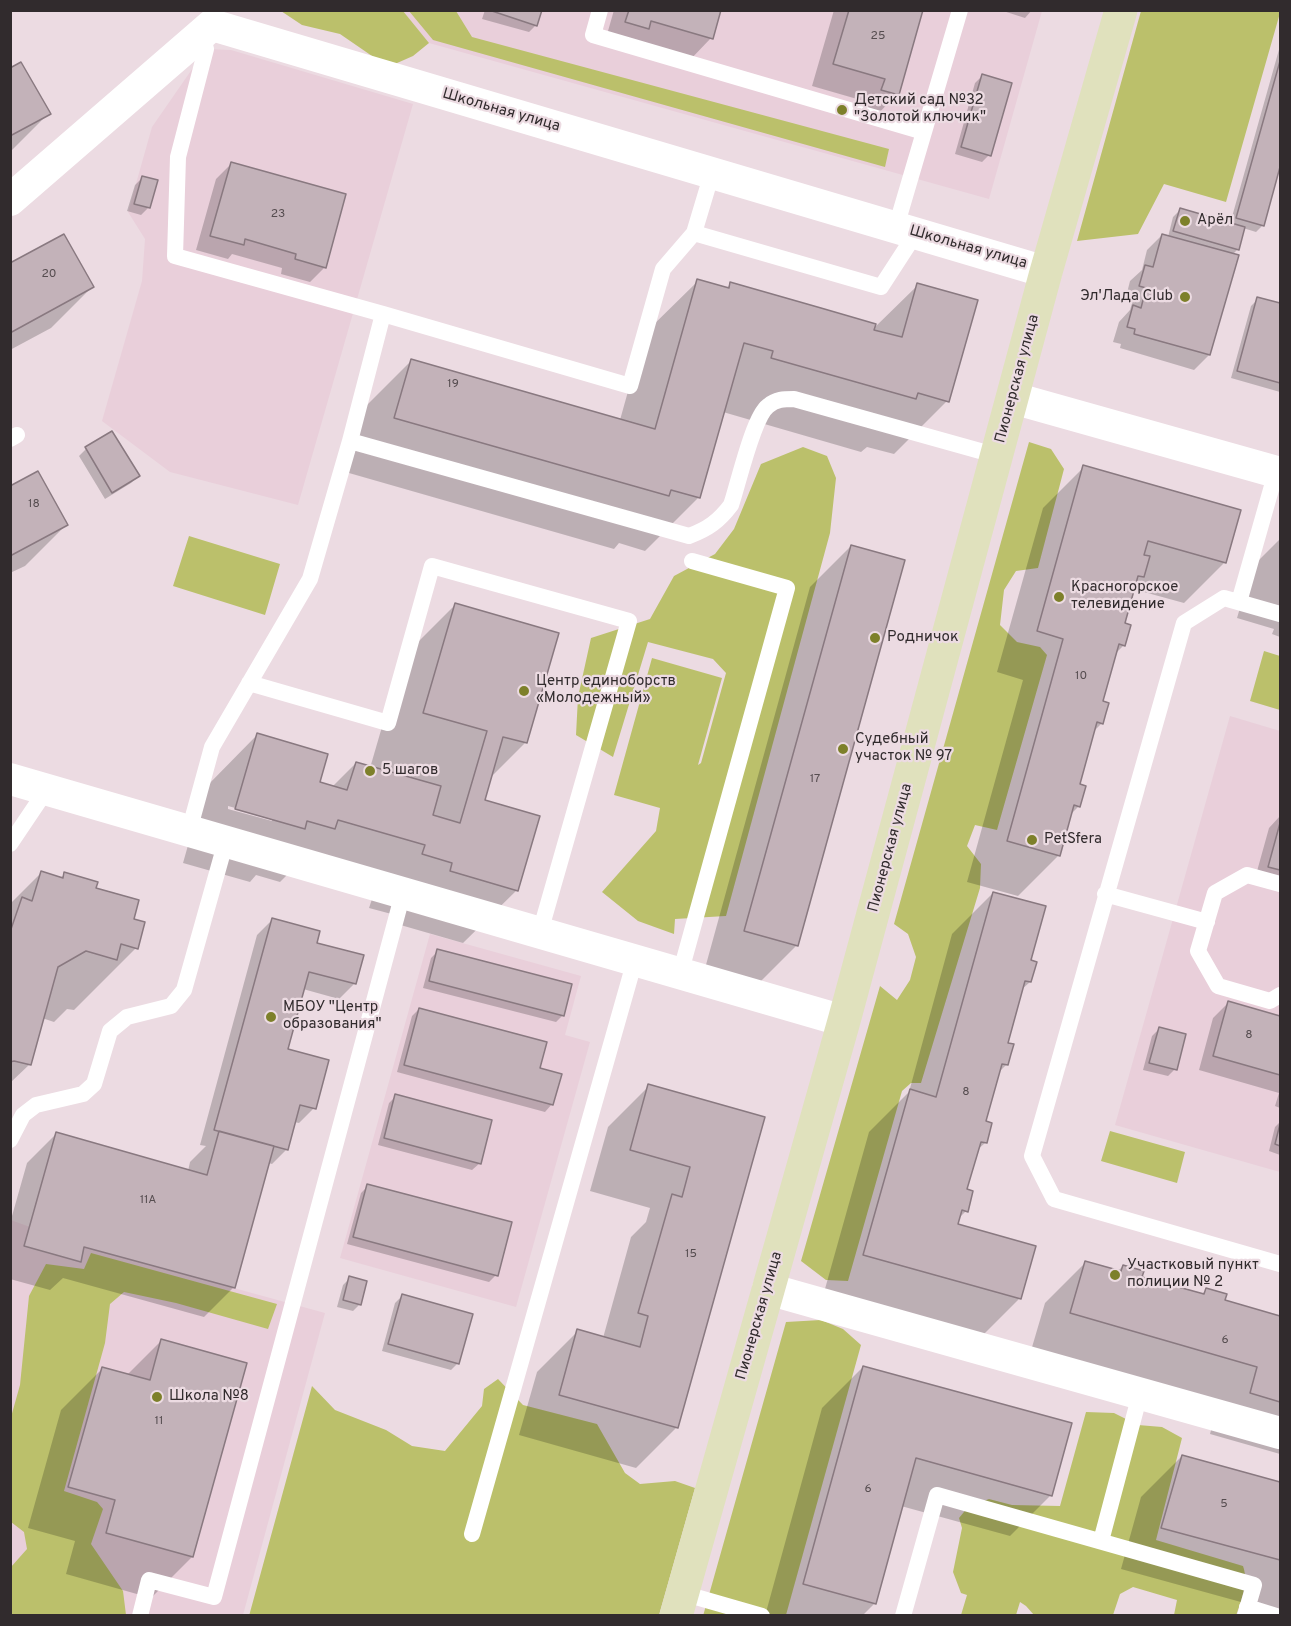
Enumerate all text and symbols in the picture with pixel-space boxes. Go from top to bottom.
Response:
house number: 25 [871,30,885,44]
street label: Школьная улица [440,86,562,136]
place label: Детский сад №32 "Золотой ключик" [854,92,986,127]
marker: Детский сад №32 "Золотой ключик" [835,103,849,117]
house number: 23 [271,208,285,222]
place label: Арёл [1197,212,1233,230]
marker: Арёл [1178,214,1192,228]
street label: Школьная улица [907,223,1029,273]
house number: 20 [41,268,57,282]
place label: Эл'Лада Club [1080,288,1173,306]
marker: Эл'Лада Club [1178,290,1192,304]
street label: Пионерская улица [992,313,1044,445]
house number: 19 [447,378,459,392]
house number: 18 [28,498,40,512]
place label: Красногорское телевидение [1071,579,1178,614]
marker: Красногорское телевидение [1052,590,1066,604]
place label: Родничок [887,629,959,647]
marker: Родничок [868,631,882,645]
house number: 10 [1075,670,1087,684]
place label: Центр единоборств «Молодежный» [536,673,676,708]
marker: Центр единоборств «Молодежный» [517,684,531,698]
place label: Судебный участок № 97 [855,731,952,766]
marker: Судебный участок № 97 [836,742,850,756]
place label: 5 шагов [382,762,438,780]
marker: 5 шагов [363,764,377,778]
house number: 17 [810,773,820,787]
street label: Пионерская улица [865,782,917,914]
place label: PetSfera [1044,831,1102,849]
marker: PetSfera [1025,833,1039,847]
place label: МБОУ "Центр образования" [283,999,382,1034]
marker: МБОУ "Центр образования" [264,1010,278,1024]
house number: 8 [1245,1029,1253,1043]
house number: 8 [962,1086,970,1100]
house number: 11А [140,1194,156,1208]
house number: 15 [685,1248,697,1262]
street label: Пионерская улица [733,1250,787,1382]
place label: Участковый пункт полиции № 2 [1127,1257,1259,1292]
marker: Участковый пункт полиции № 2 [1108,1268,1122,1282]
house number: 6 [1221,1334,1229,1348]
place label: Школа №8 [169,1388,249,1406]
marker: Школа №8 [150,1390,164,1404]
house number: 11 [155,1415,163,1429]
house number: 6 [864,1483,872,1497]
house number: 5 [1220,1498,1228,1512]

